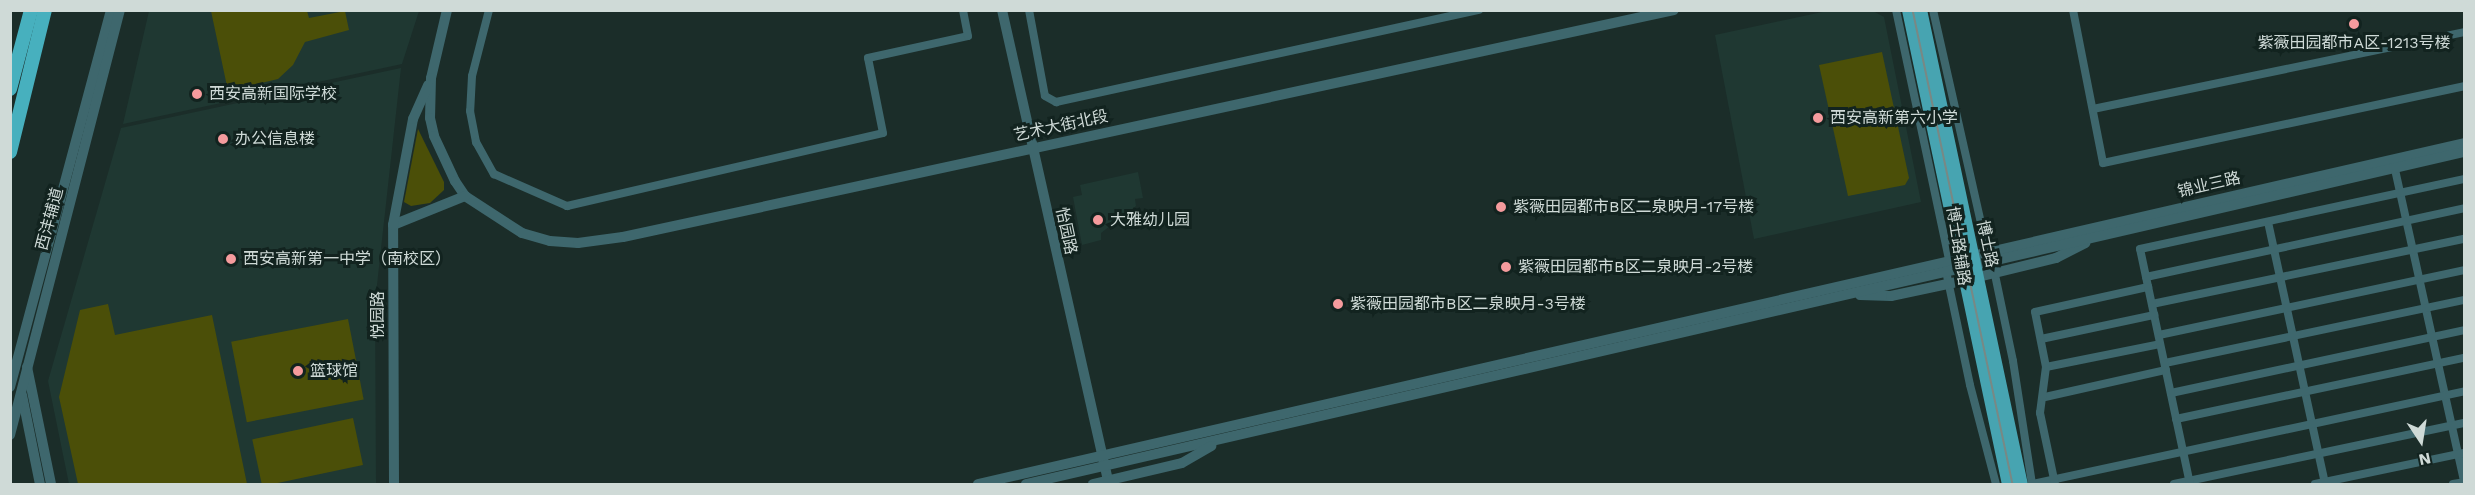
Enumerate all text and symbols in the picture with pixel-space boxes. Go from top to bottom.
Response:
marker: 紫薇田园都市A区-1213号楼 [2347,17,2361,31]
place label: 紫薇田园都市A区-1213号楼 [2257,33,2451,53]
place label: 西安高新国际学校 [209,84,337,104]
marker: 西安高新国际学校 [190,87,204,101]
street label: 艺术大街北段 [1012,107,1110,145]
place label: 西安高新第六小学 [1830,108,1958,128]
marker: 西安高新第六小学 [1811,111,1825,125]
place label: 办公信息楼 [235,129,315,149]
marker: 办公信息楼 [216,132,230,146]
street label: 锦业三路 [2176,168,2242,202]
street label: 西沣辅道 [32,186,68,252]
place label: 紫薇田园都市B区二泉映月-17号楼 [1513,197,1754,217]
marker: 紫薇田园都市B区二泉映月-17号楼 [1494,200,1508,214]
street label: 博士路辅路 [1942,205,1974,287]
street label: 怡园路 [1052,206,1080,256]
place label: 大雅幼儿园 [1110,210,1190,230]
marker: 大雅幼儿园 [1091,213,1105,227]
street label: 博士路 [1973,219,2001,269]
place label: 西安高新第一中学（南校区） [243,249,451,269]
marker: 西安高新第一中学（南校区） [224,252,238,266]
place label: 紫薇田园都市B区二泉映月-2号楼 [1518,257,1753,277]
marker: 紫薇田园都市B区二泉映月-2号楼 [1499,260,1513,274]
street label: 悦园路 [368,291,388,339]
place label: 紫薇田园都市B区二泉映月-3号楼 [1350,294,1586,314]
marker: 紫薇田园都市B区二泉映月-3号楼 [1331,297,1345,311]
place label: 篮球馆 [310,361,358,381]
marker: 篮球馆 [291,364,305,378]
north arrow [2391,411,2451,471]
text: N [2417,449,2433,470]

